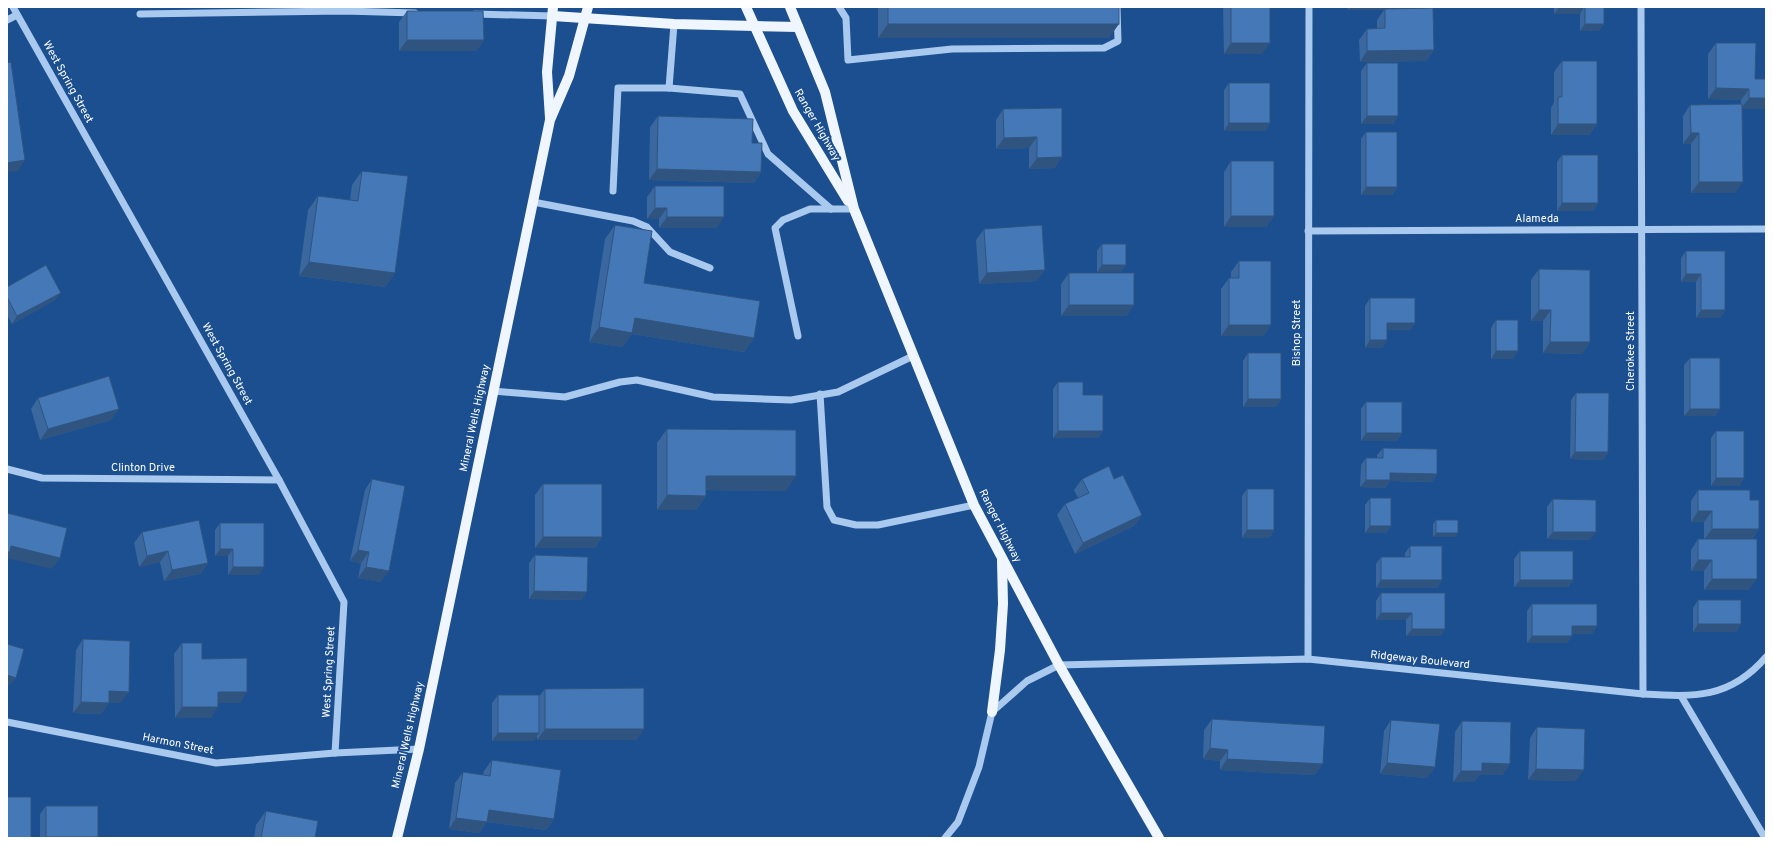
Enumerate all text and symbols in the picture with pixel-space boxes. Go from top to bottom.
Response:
street label: West Spring Street [40,38,96,126]
street label: Ranger Highway [791,87,843,164]
street label: Alameda [1515,212,1559,226]
street label: Bishop Street [1290,300,1304,366]
street label: Cherokee Street [1624,311,1638,391]
street label: West Spring Street [199,320,255,408]
street label: Mineral Wells Highway [457,363,493,473]
street label: Clinton Drive [111,461,175,475]
street label: Ranger Highway [975,487,1025,565]
street label: West Spring Street [320,626,338,718]
street label: Ridgeway Boulevard [1370,648,1470,672]
street label: Mineral Wells Highway [389,680,427,790]
street label: Harmon Street [141,730,215,758]

